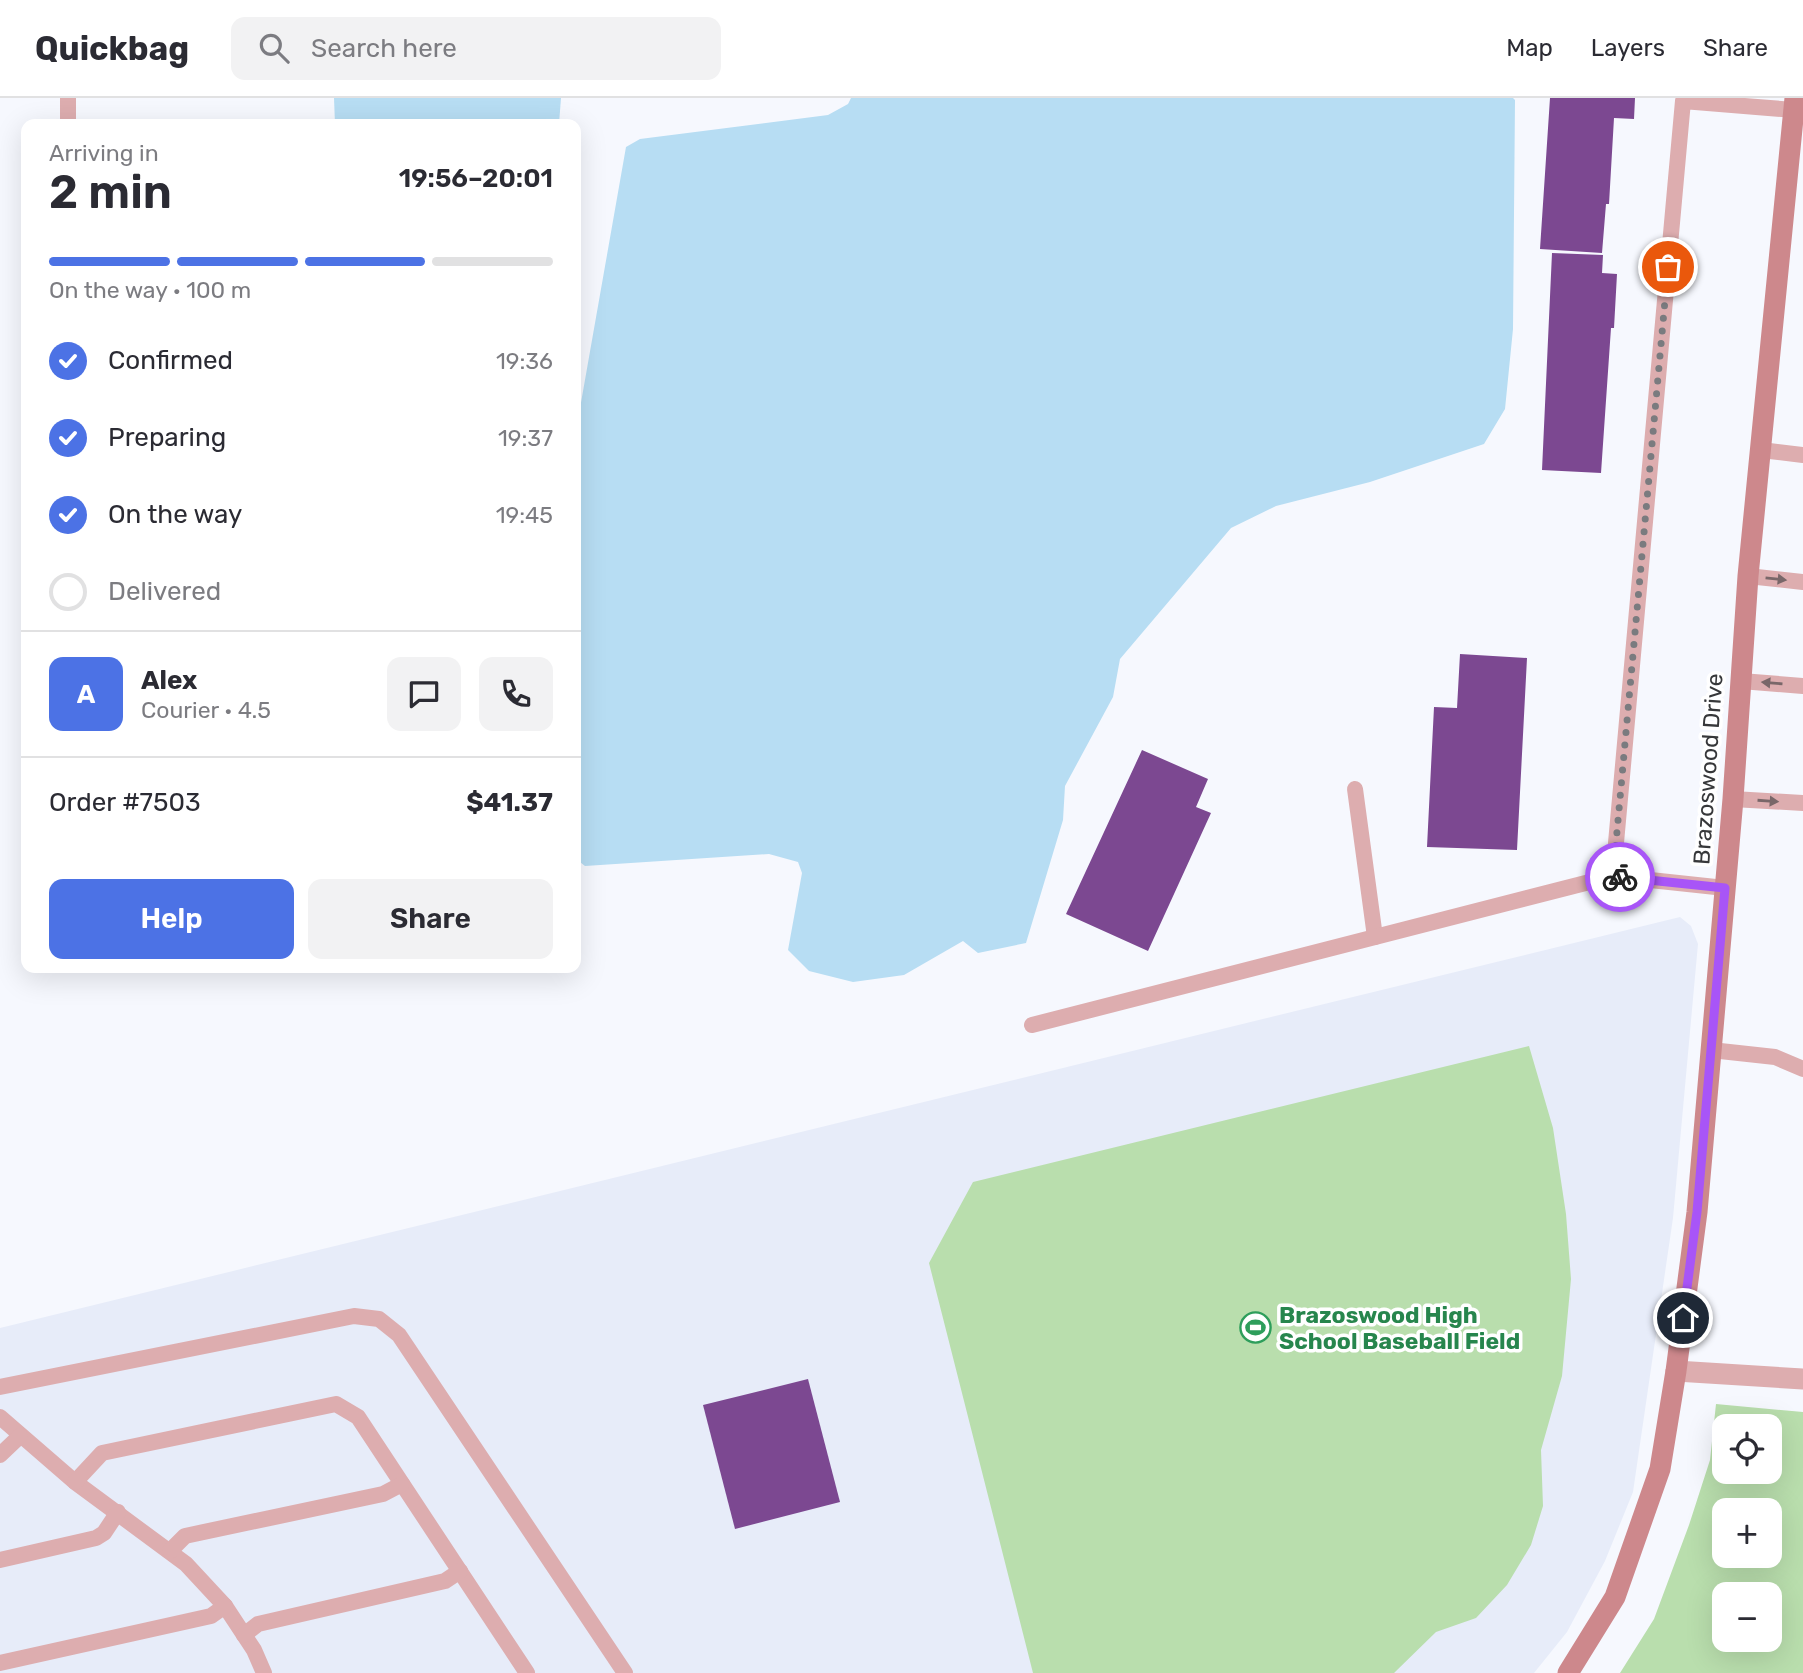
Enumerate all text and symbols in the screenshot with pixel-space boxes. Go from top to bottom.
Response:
search box [231,17,721,80]
text: Quickbag [35,29,189,68]
icon: search [255,29,293,67]
text: Search here [311,33,457,64]
text: Map [1506,34,1553,62]
text: Layers [1591,34,1665,62]
text: Share [1703,34,1768,62]
text: Arriving in [49,139,159,167]
text: 19:56–20:01 [399,163,553,194]
text: 2 min [49,165,172,220]
pin [1638,237,1698,297]
icon: bag [1649,248,1687,286]
text: On the way · 100 m [49,276,251,304]
icon: check [49,342,87,380]
text: Confirmed [108,345,233,376]
text: 19:36 [496,347,553,375]
icon: check [49,419,87,457]
text: Preparing [108,422,226,453]
text: 19:37 [498,424,553,452]
icon: check [49,496,87,534]
text: On the way [108,499,242,530]
text: 19:45 [496,501,553,529]
one-way arrow [1765,574,1787,585]
text: Delivered [108,576,221,607]
button: chat [387,657,461,731]
button: phone [479,657,553,731]
text: Alex [141,665,197,696]
street label: Brazoswood Drive [1687,672,1729,866]
one-way arrow [1761,677,1783,688]
text: A [77,679,95,710]
text: Courier · 4.5 [141,696,271,724]
text: Order #7503 [49,787,201,818]
text: $41.37 [466,787,553,818]
one-way arrow [1757,796,1779,807]
courier [1585,842,1655,912]
icon: bike [1601,858,1639,896]
button: Help [49,879,294,959]
button: Share [308,879,553,959]
pin [1653,1288,1713,1348]
icon: home [1664,1299,1702,1337]
place label: Brazoswood High School Baseball Field [1279,1301,1520,1355]
sports icon: Brazoswood High School Baseball Field [1239,1311,1273,1345]
map controls [1712,1414,1782,1652]
button: locate [1712,1414,1782,1484]
button: + [1712,1498,1782,1568]
button: − [1712,1582,1782,1652]

